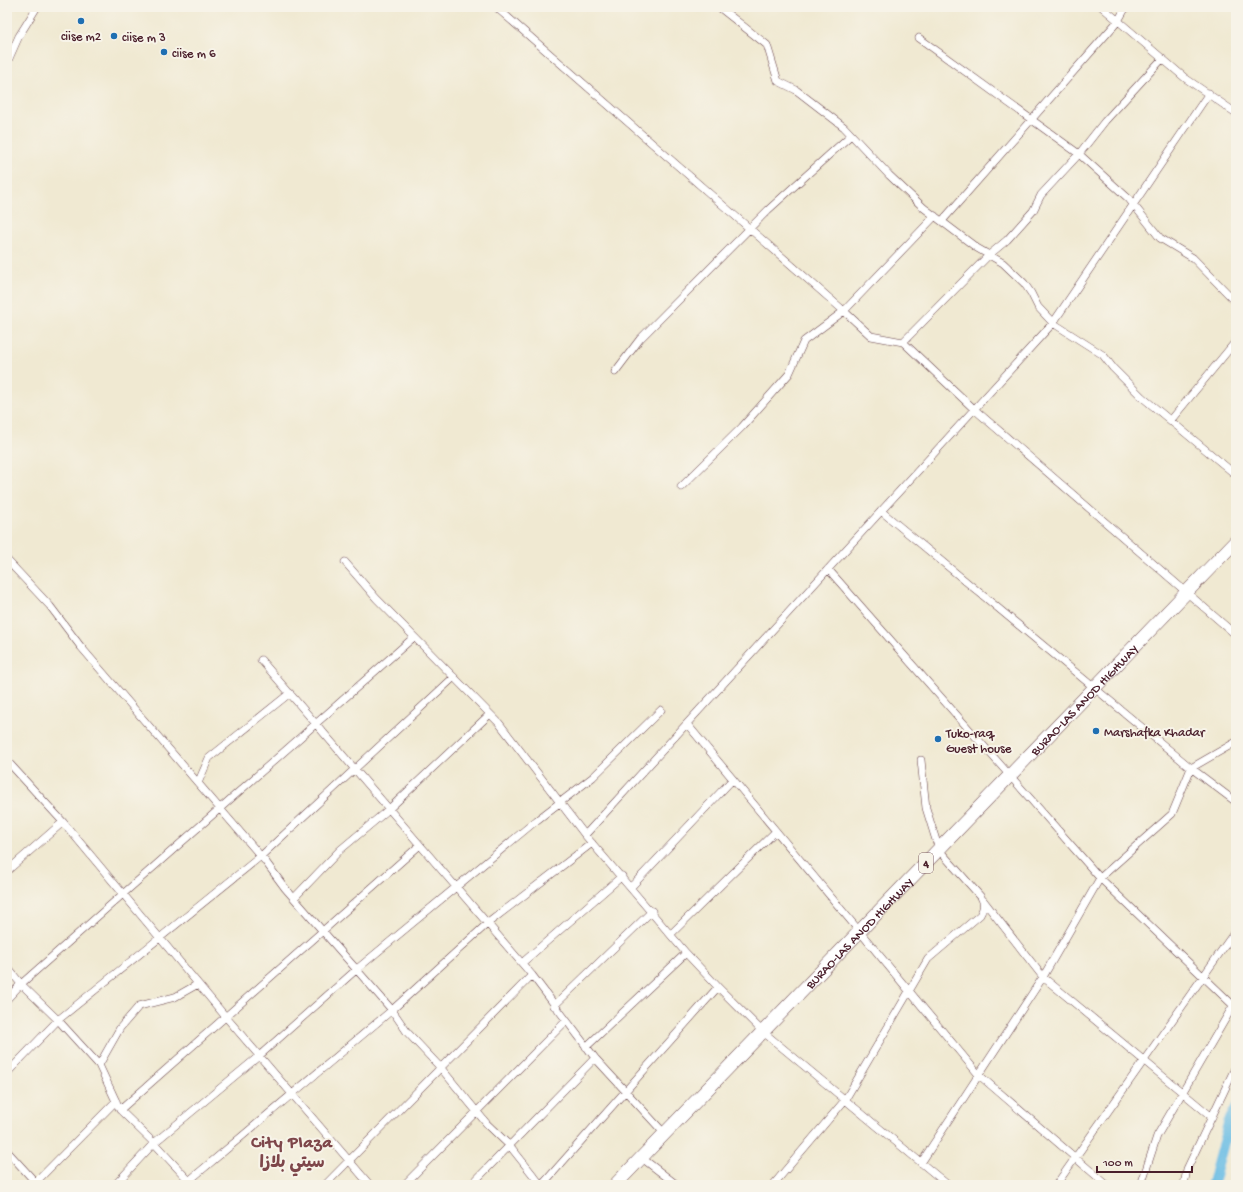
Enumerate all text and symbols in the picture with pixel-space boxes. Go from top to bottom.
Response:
marker: ciise m2 [76,16,86,26]
place label: ciise m2 [61,30,102,45]
marker: ciise m 3 [109,31,119,41]
place label: ciise m 3 [122,31,166,46]
marker: ciise m 6 [159,47,169,57]
place label: ciise m 6 [172,47,216,62]
street label: BURAO-LAS ANOD HIGHWAY [1028,642,1142,760]
marker: Marshafka Khadar [1091,726,1101,736]
place label: Marshafka Khadar [1104,726,1206,741]
place label: Tuko-raq Guest house [945,727,1012,757]
marker: Tuko-raq Guest house [933,734,943,744]
road number: 4 [919,853,933,873]
street label: BURAO-LAS ANOD HIGHWAY [803,875,917,994]
district label: City Plaza سيتي بلازا [250,1134,333,1177]
scale bar [1097,1148,1192,1174]
text: 100 m [1102,1157,1133,1171]

